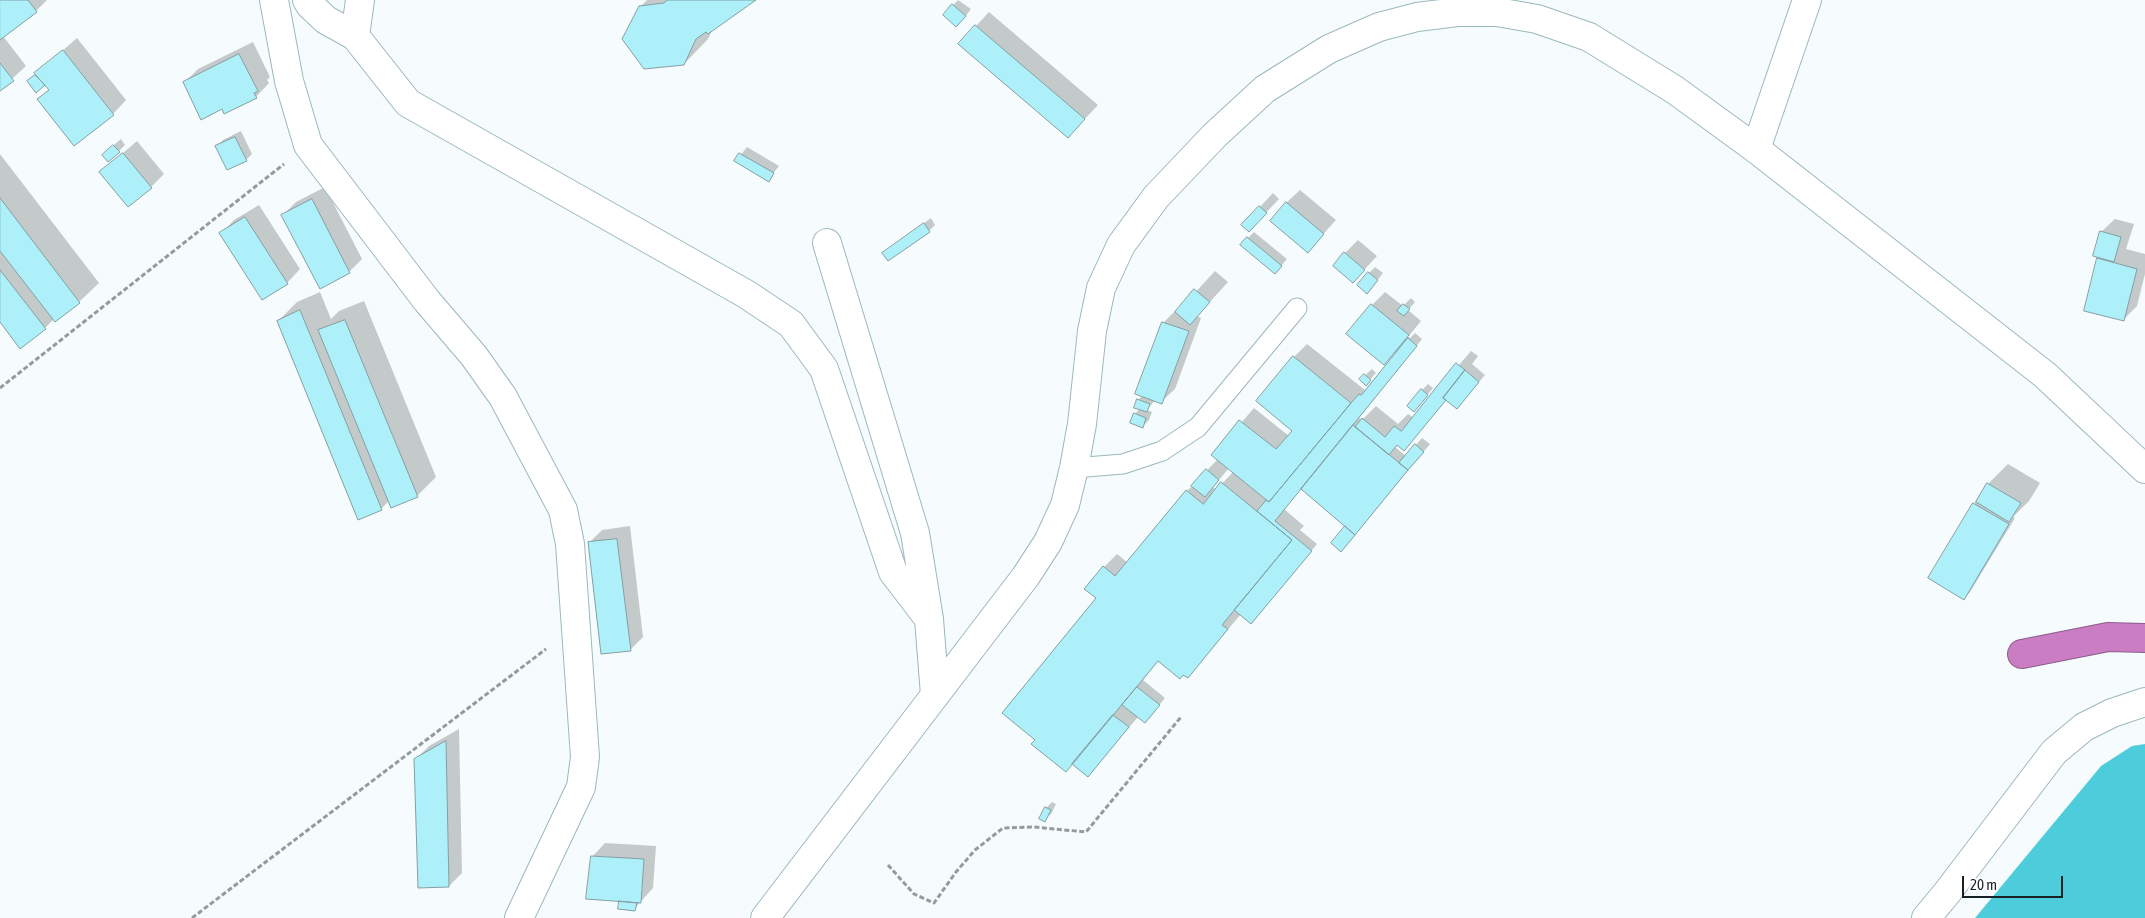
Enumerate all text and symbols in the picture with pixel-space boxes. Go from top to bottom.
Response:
scale bar [1965,866,2066,898]
text: 20 m [1970,876,1997,893]

